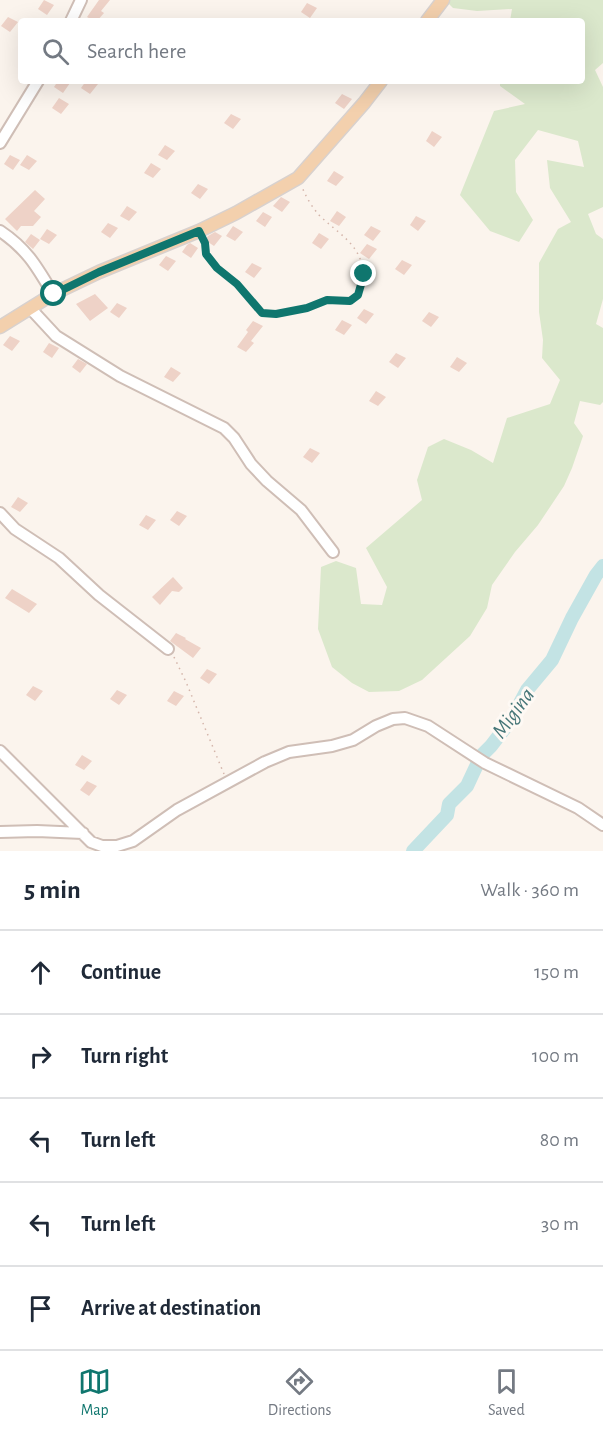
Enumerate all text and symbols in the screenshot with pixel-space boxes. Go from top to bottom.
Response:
search box [18,18,585,84]
icon: search [39,35,72,68]
text: Search here [87,40,186,62]
route end [350,260,376,286]
route start [40,280,66,306]
water label: Migina [488,684,538,742]
text: 5 min [24,877,81,903]
text: Walk · 360 m [480,880,579,900]
icon: ahead [24,956,57,989]
text: Continue [81,961,161,983]
text: 150 m [534,962,579,982]
icon: right [24,1040,57,1073]
text: Turn right [81,1045,168,1067]
text: 100 m [532,1046,579,1066]
icon: left [24,1124,57,1157]
text: Turn left [81,1129,155,1151]
text: 80 m [540,1130,579,1150]
icon: left [24,1208,57,1241]
text: Turn left [81,1213,155,1235]
text: 30 m [541,1214,579,1234]
icon: arrive [24,1292,57,1325]
text: Arrive at destination [81,1297,261,1319]
tab: Map [78,1365,111,1420]
tab: Directions [268,1365,332,1420]
tab: Saved [488,1365,525,1420]

